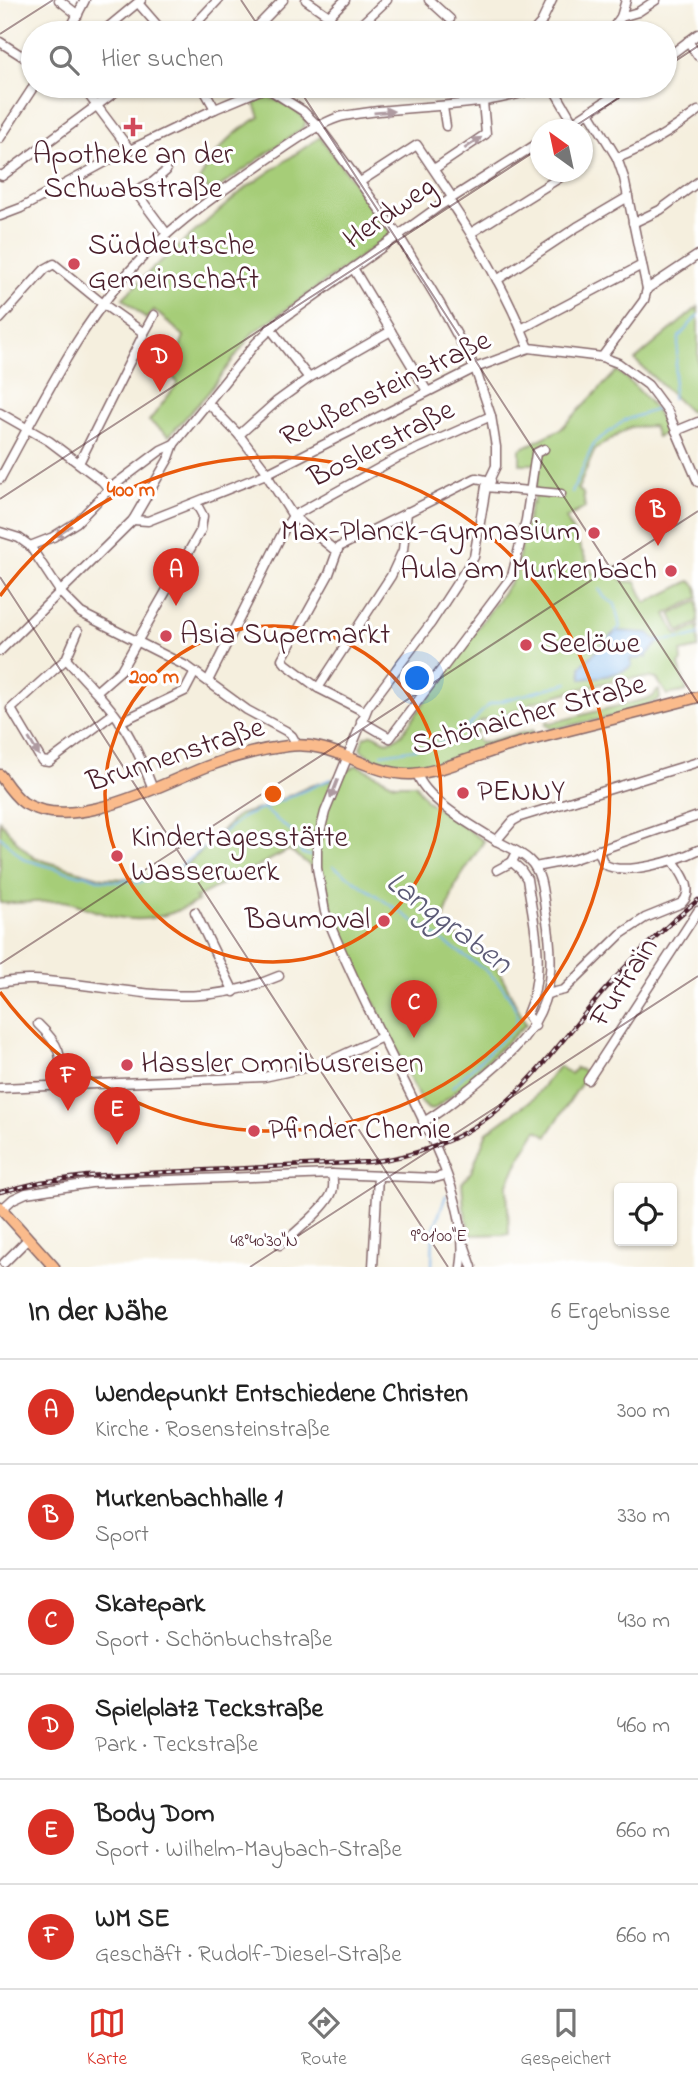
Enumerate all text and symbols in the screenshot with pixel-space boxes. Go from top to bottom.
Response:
search box [21,21,677,98]
icon: search [45,41,83,79]
text: Hier suchen [101,41,223,79]
one-way arrow [373,106,395,117]
marker: Apotheke an der Schwabstraße [125,119,141,135]
north arrow [530,119,593,182]
place label: Apotheke an der Schwabstraße [33,134,234,212]
one-way arrow [463,136,483,149]
street label: Herdweg [335,166,445,262]
place label: Süddeutsche Gemeinschaft [88,225,259,303]
marker: Süddeutsche Gemeinschaft [66,256,82,272]
street label: Reußensteinstraße [273,320,499,460]
pin: D [137,334,183,392]
street label: Boslerstraße [300,389,463,501]
text: 400 m [107,476,155,506]
pin: B [635,488,681,546]
place label: Max-Planck-Gymnasium [281,511,580,555]
one-way arrow [53,524,72,537]
marker: Max-Planck-Gymnasium [586,525,602,541]
pin: A [153,548,199,606]
place label: Aula am Murkenbach [400,549,657,593]
marker: Aula am Murkenbach [663,563,679,579]
place label: Asia Supermarkt [180,614,390,658]
place label: Seelöwe [540,623,640,667]
marker: Asia Supermarkt [158,628,174,644]
marker: Seelöwe [518,637,534,653]
your location [400,661,434,695]
text: 200 m [128,663,179,693]
street label: Schönaicher Straße [407,663,651,768]
street label: Brunnenstraße [81,706,271,806]
one-way arrow [27,737,40,756]
place label: PENNY [477,771,565,815]
one-way arrow [328,778,339,799]
centre of rings [261,782,285,806]
marker: PENNY [455,785,471,801]
place label: Kindertagesstätte Wasserwerk [131,817,349,895]
marker: Kindertagesstätte Wasserwerk [109,848,125,864]
water label: Langgraben [375,861,522,988]
place label: Baumoval [244,899,370,943]
marker: Baumoval [376,913,392,929]
street label: Furtrain [579,929,671,1038]
pin: C [391,980,437,1038]
place label: Hassler Omnibusreisen [141,1043,423,1087]
pin: F [45,1053,91,1111]
marker: Hassler Omnibusreisen [119,1057,135,1073]
pin: E [94,1087,140,1145]
place label: Pfinder Chemie [268,1109,452,1153]
marker: Pfinder Chemie [246,1123,262,1139]
map controls [614,1183,677,1246]
button: locate [614,1183,677,1246]
text: 9°01'00"E [411,1224,467,1250]
text: 48°40'30"N [230,1229,298,1255]
text: In der Nähe [28,1291,168,1335]
text: 6 Ergebnisse [551,1296,670,1329]
text: Wendepunkt Entschiedene Christen [95,1376,468,1414]
text: A [44,1395,58,1428]
text: 300 m [617,1395,670,1428]
text: Kirche · Rosensteinstraße [95,1414,330,1447]
text: Murkenbachhalle 1 [95,1481,283,1519]
text: B [43,1500,59,1533]
text: 330 m [617,1500,670,1533]
text: Sport [95,1519,149,1552]
text: Skatepark [95,1586,205,1624]
text: C [45,1605,57,1638]
text: 430 m [617,1605,670,1638]
text: Sport · Schönbuchstraße [95,1624,332,1657]
text: Spielplatz Teckstraße [95,1691,323,1729]
text: D [43,1710,59,1743]
text: 460 m [617,1710,670,1743]
text: Park · Teckstraße [95,1729,258,1762]
text: Body Dom [95,1796,214,1834]
text: E [44,1815,58,1848]
text: 660 m [616,1815,670,1848]
text: Sport · Wilhelm-Maybach-Straße [95,1834,402,1867]
text: WM SE [95,1901,170,1939]
text: F [44,1920,58,1953]
text: 660 m [616,1920,670,1953]
text: Geschäft · Rudolf-Diesel-Straße [95,1939,401,1972]
tab: Karte [87,2004,127,2073]
tab: Route [301,2004,347,2073]
tab: Gespeichert [521,2004,611,2073]

